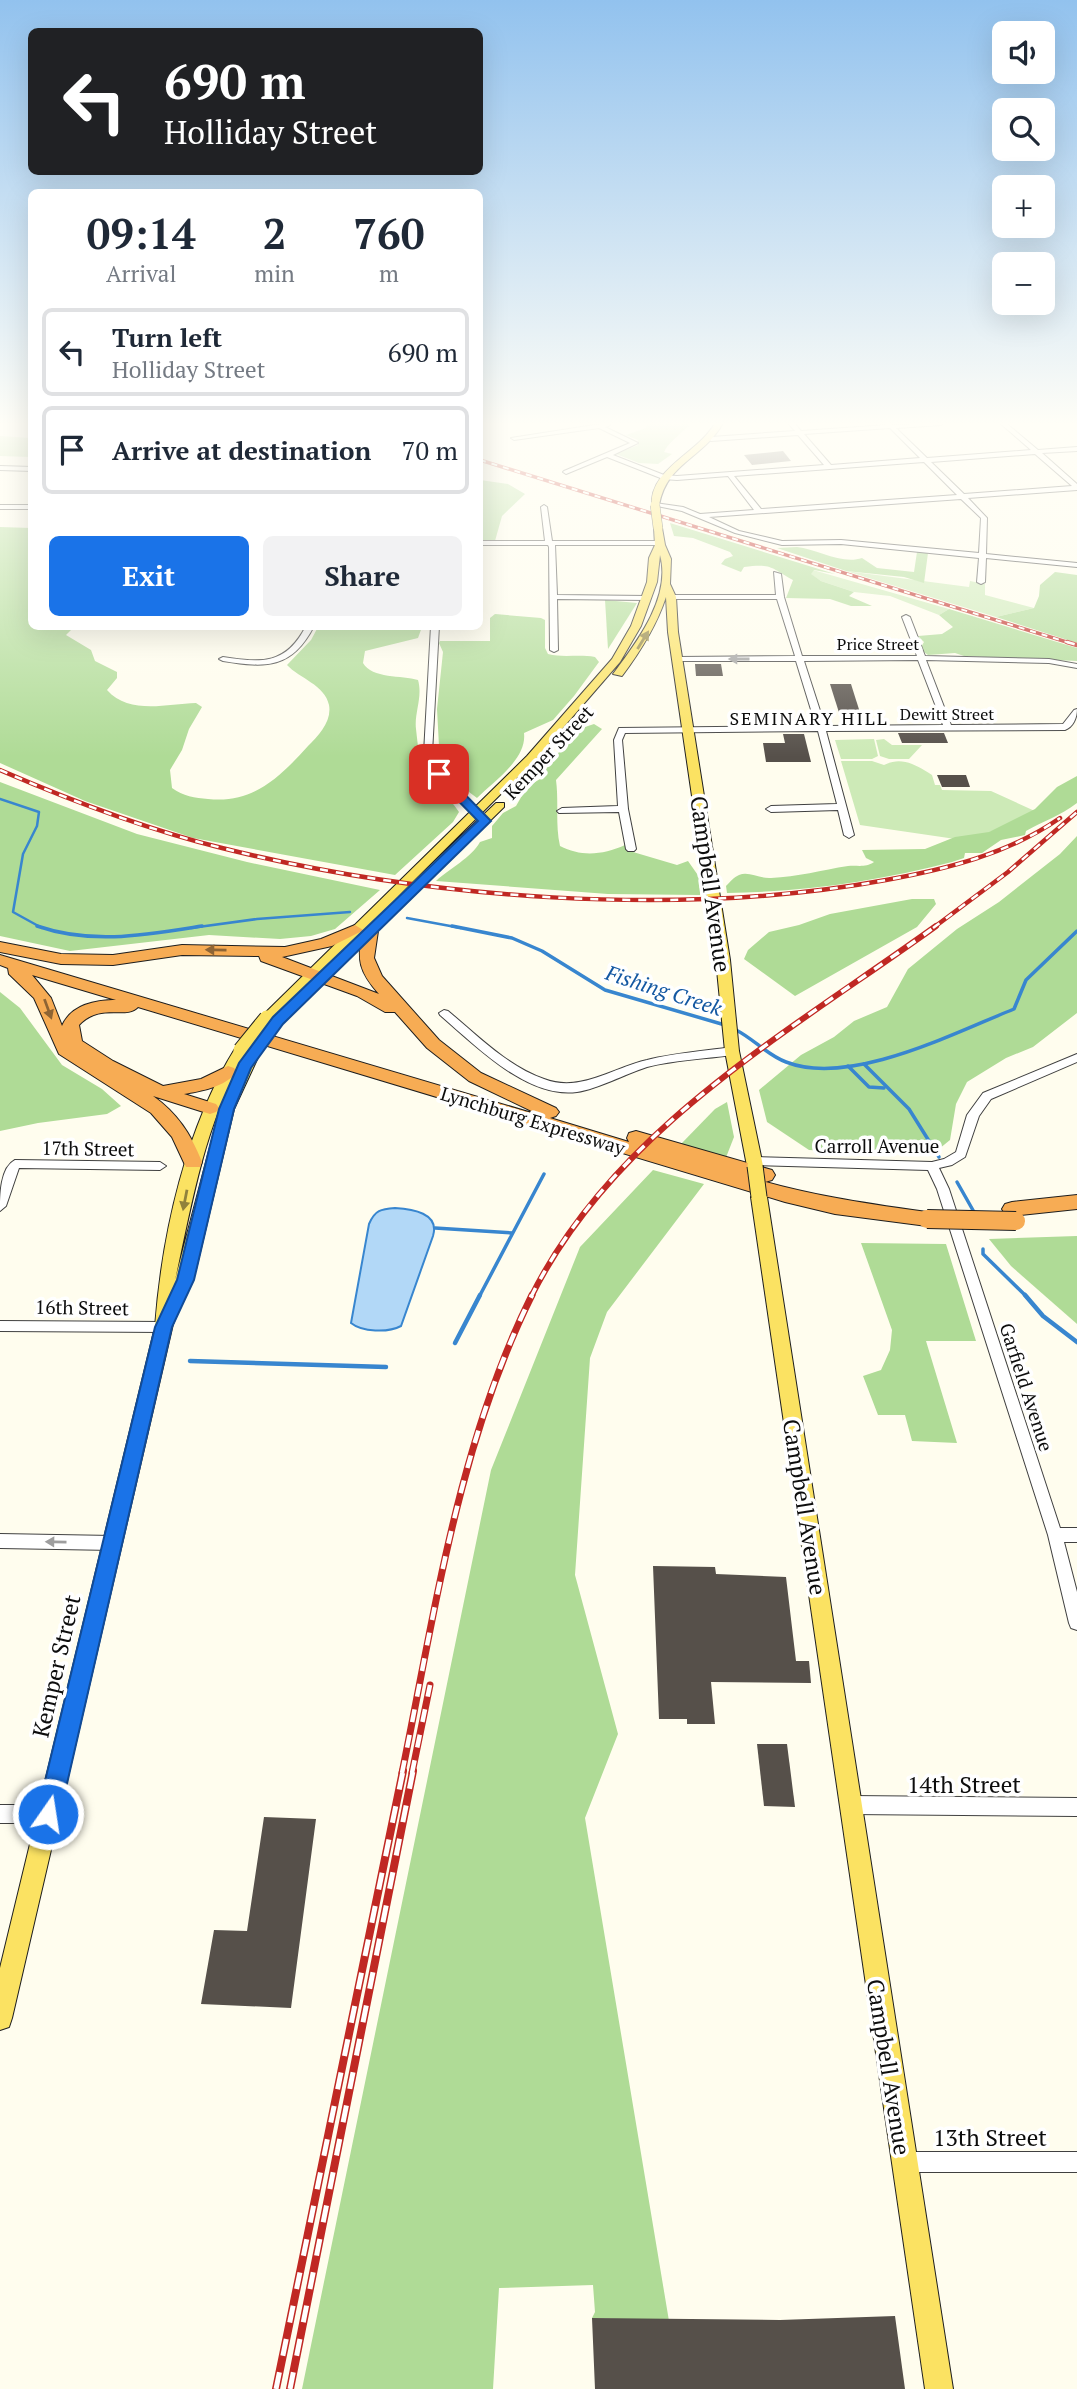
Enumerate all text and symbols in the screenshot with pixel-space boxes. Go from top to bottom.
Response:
map controls [992,21,1055,315]
button: sound [992,21,1055,84]
text: 690 m [164,48,306,113]
icon: left [49,56,140,147]
button: search [992,98,1055,161]
text: Holliday Street [164,111,377,153]
button: + [992,175,1055,238]
text: 09:14 [87,205,196,261]
text: 2 [263,205,286,261]
text: 760 [353,205,424,261]
button: − [992,252,1055,315]
text: Arrival [106,258,176,289]
text: min [254,258,295,289]
text: m [379,258,399,289]
text: Turn left [112,320,222,354]
icon: left [53,333,91,371]
text: 690 m [388,335,458,369]
text: Holliday Street [112,354,265,385]
icon: arrive [53,431,91,469]
text: Arrive at destination [112,433,371,467]
text: 70 m [402,433,458,467]
button: Exit [49,536,249,616]
button: Share [263,536,462,616]
one-way arrow [636,631,649,650]
street label: Price Street [837,633,919,655]
one-way arrow [728,653,750,665]
street label: Kemper Street [498,700,598,804]
street label: Dewitt Street [900,703,994,725]
district label: SEMINARY HILL [729,706,889,730]
pin [409,744,469,804]
icon: arrive [420,755,458,793]
street label: Campbell Avenue [683,794,739,974]
one-way arrow [205,945,227,956]
water label: Fishing Creek [601,958,727,1022]
one-way arrow [43,998,54,1019]
street label: Lynchburg Expressway [438,1080,629,1160]
street label: Carroll Avenue [815,1133,939,1158]
street label: 17th Street [41,1135,135,1161]
one-way arrow [180,1189,191,1211]
street label: 16th Street [35,1294,129,1320]
street label: Garfield Avenue [994,1320,1060,1454]
street label: Campbell Avenue [776,1417,834,1597]
one-way arrow [45,1536,67,1548]
street label: Kemper Street [25,1591,88,1740]
street label: 14th Street [907,1769,1021,1800]
position arrow [11,1777,85,1851]
street label: Campbell Avenue [860,1977,918,2157]
street label: 13th Street [933,2122,1047,2153]

